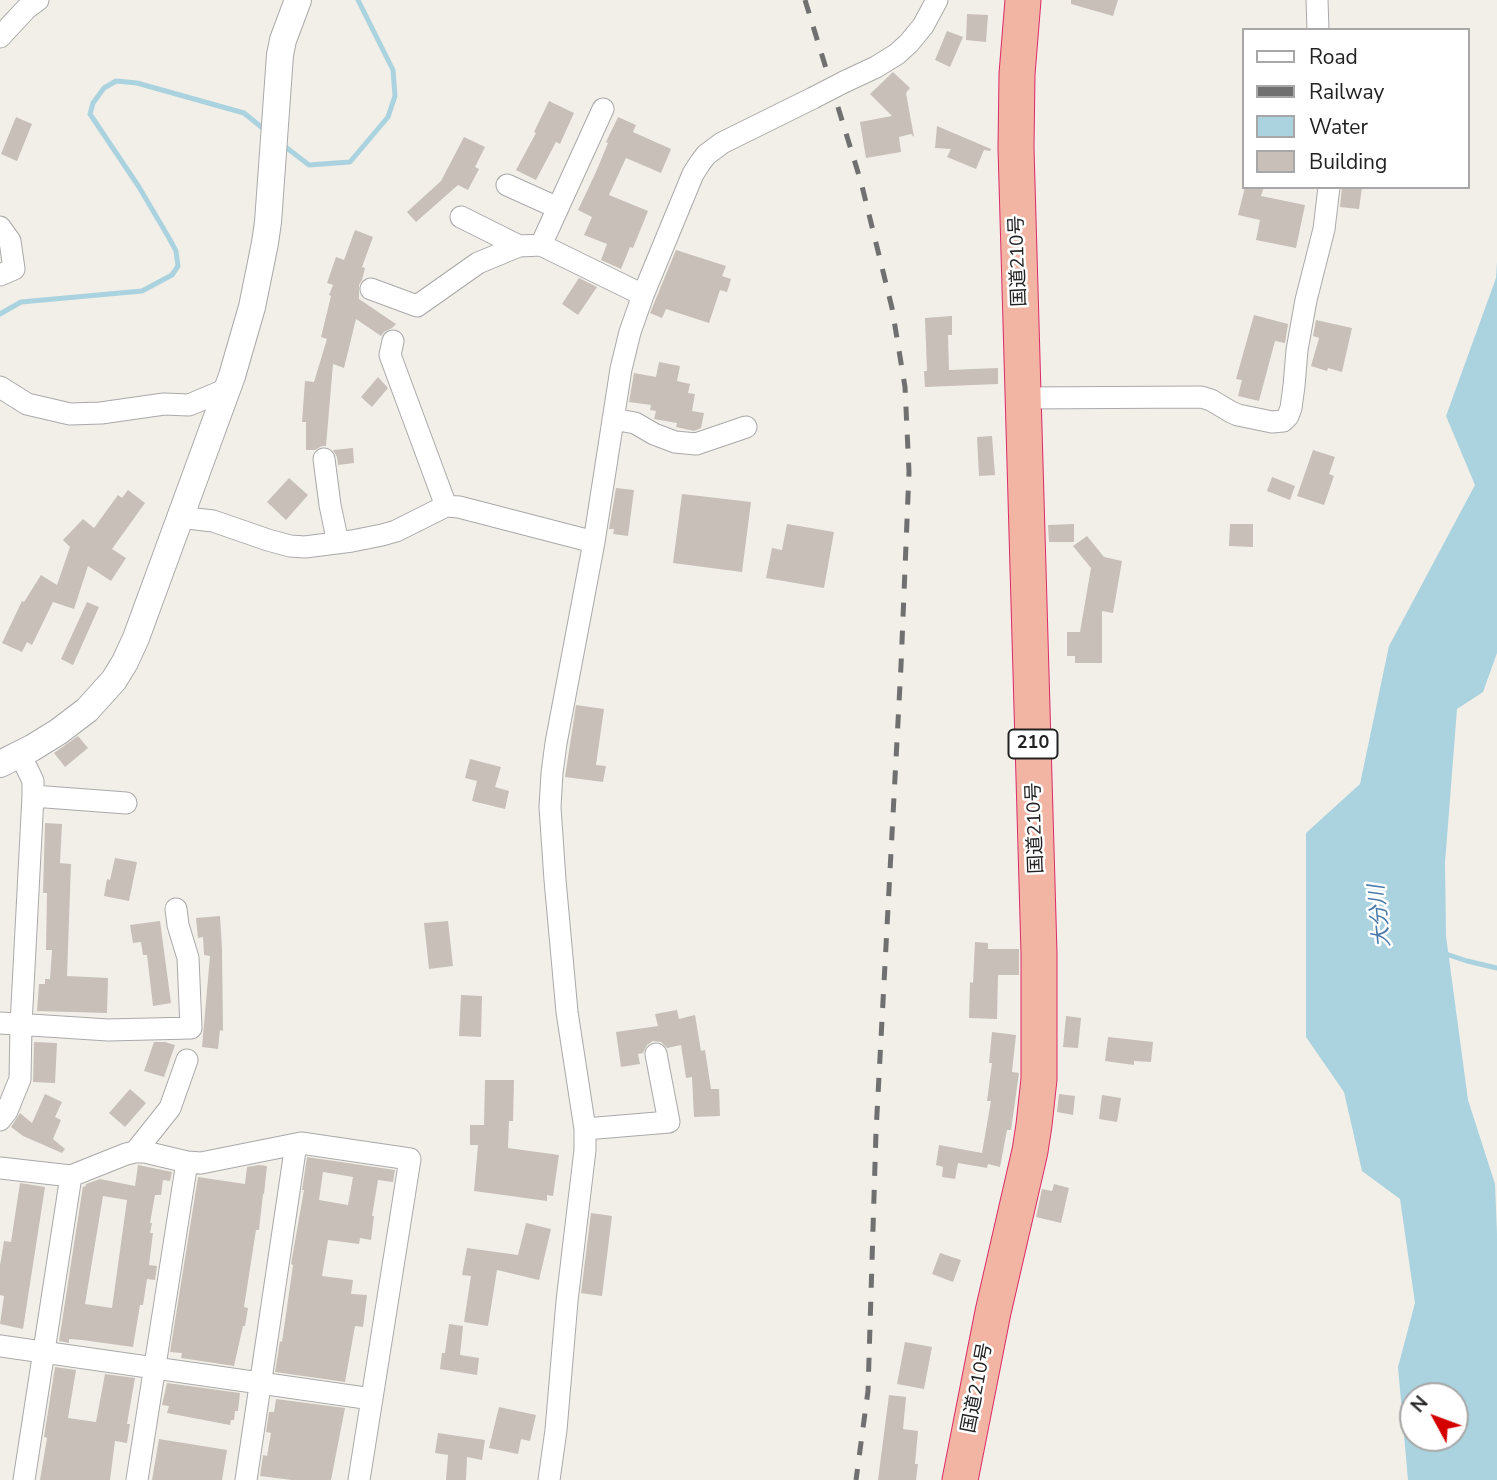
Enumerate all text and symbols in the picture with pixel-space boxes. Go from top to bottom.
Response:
legend [1242,28,1469,189]
text: Road [1309,43,1358,71]
text: Railway [1309,78,1384,106]
text: Water [1309,113,1368,141]
text: Building [1309,148,1387,176]
street label: 国道210号 [1006,215,1032,307]
road number: 210 [1009,730,1058,758]
street label: 国道210号 [1023,782,1049,874]
water label: 大分川 [1365,883,1397,949]
street label: 国道210号 [958,1341,998,1435]
north arrow [1399,1382,1469,1452]
text: N [1405,1391,1434,1418]

